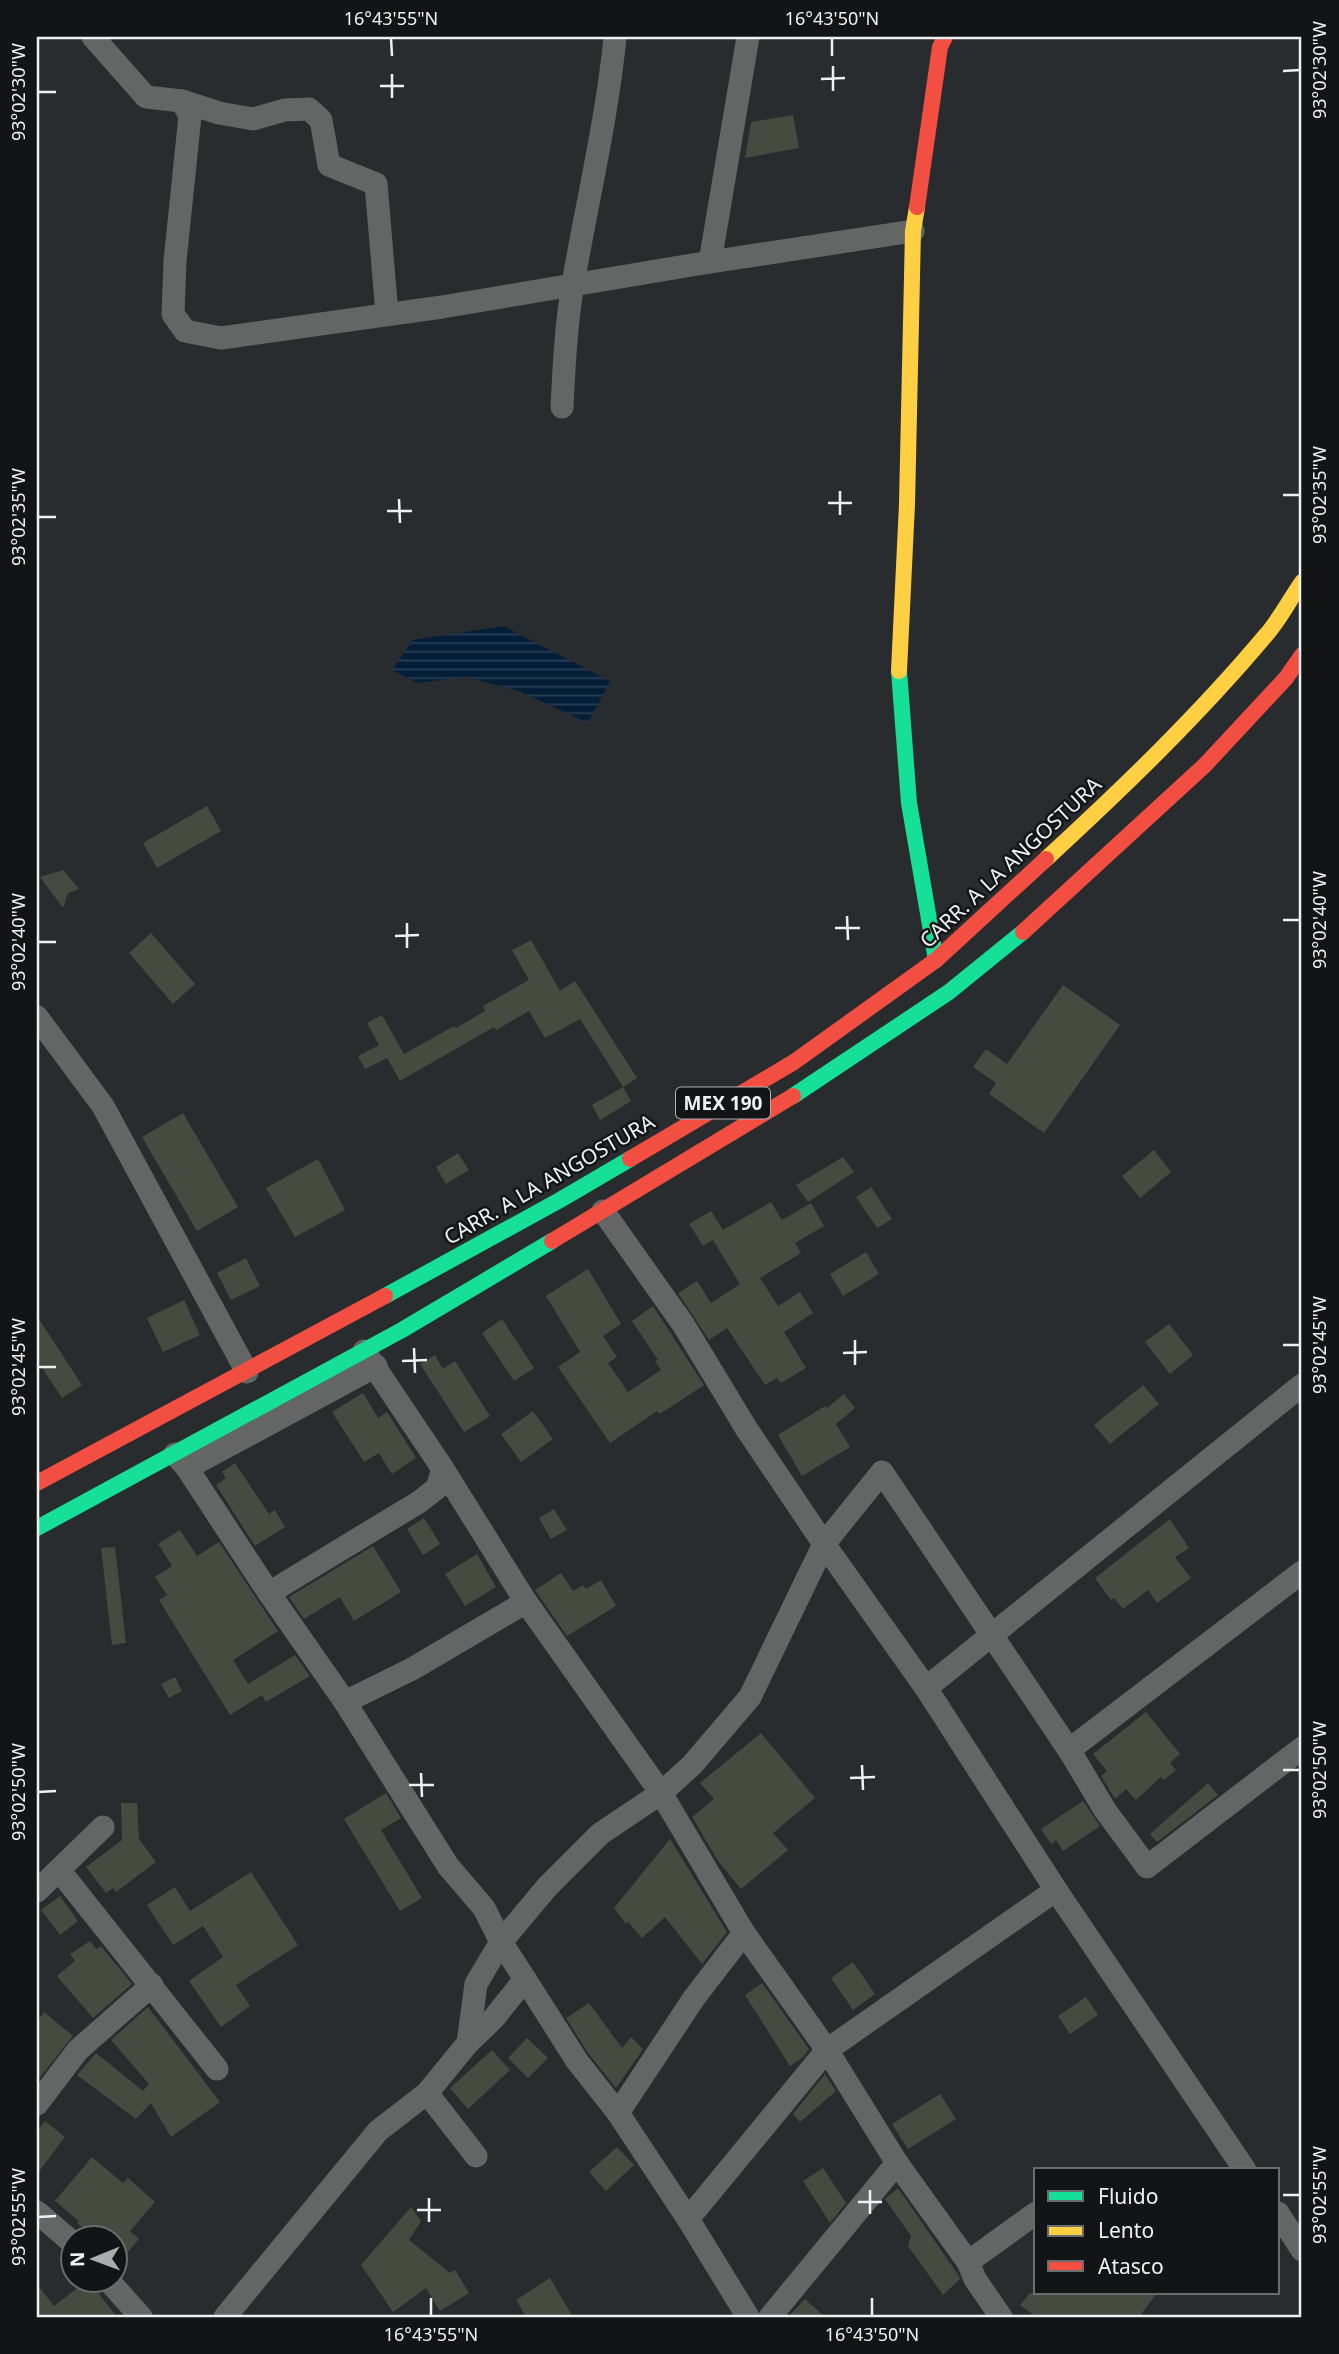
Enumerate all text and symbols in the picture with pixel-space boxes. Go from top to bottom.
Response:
text: 16°43'55"N [344,6,438,30]
text: 16°43'50"N [785,6,879,30]
text: 93°02'30"W [1307,21,1331,119]
text: 93°02'30"W [6,43,30,141]
text: 93°02'35"W [1307,446,1331,544]
text: 93°02'35"W [6,468,30,566]
street label: CARR. A LA ANGOSTURA [913,770,1107,954]
text: 93°02'40"W [1307,871,1331,969]
text: 93°02'40"W [6,893,30,991]
road number: MEX 190 [676,1088,770,1119]
street label: CARR. A LA ANGOSTURA [439,1107,660,1251]
text: 93°02'45"W [1307,1296,1331,1394]
text: 93°02'45"W [6,1318,30,1416]
text: 93°02'50"W [1307,1721,1331,1819]
text: 93°02'50"W [6,1743,30,1841]
text: 93°02'55"W [1307,2146,1331,2244]
text: 93°02'55"W [6,2168,30,2266]
legend [1034,2168,1280,2294]
text: Fluido [1098,2182,1158,2210]
text: Lento [1098,2216,1154,2244]
north arrow [60,2224,130,2294]
text: N [64,2251,90,2267]
text: Atasco [1098,2252,1164,2280]
text: 16°43'55"N [384,2322,478,2346]
text: 16°43'50"N [825,2322,919,2346]

